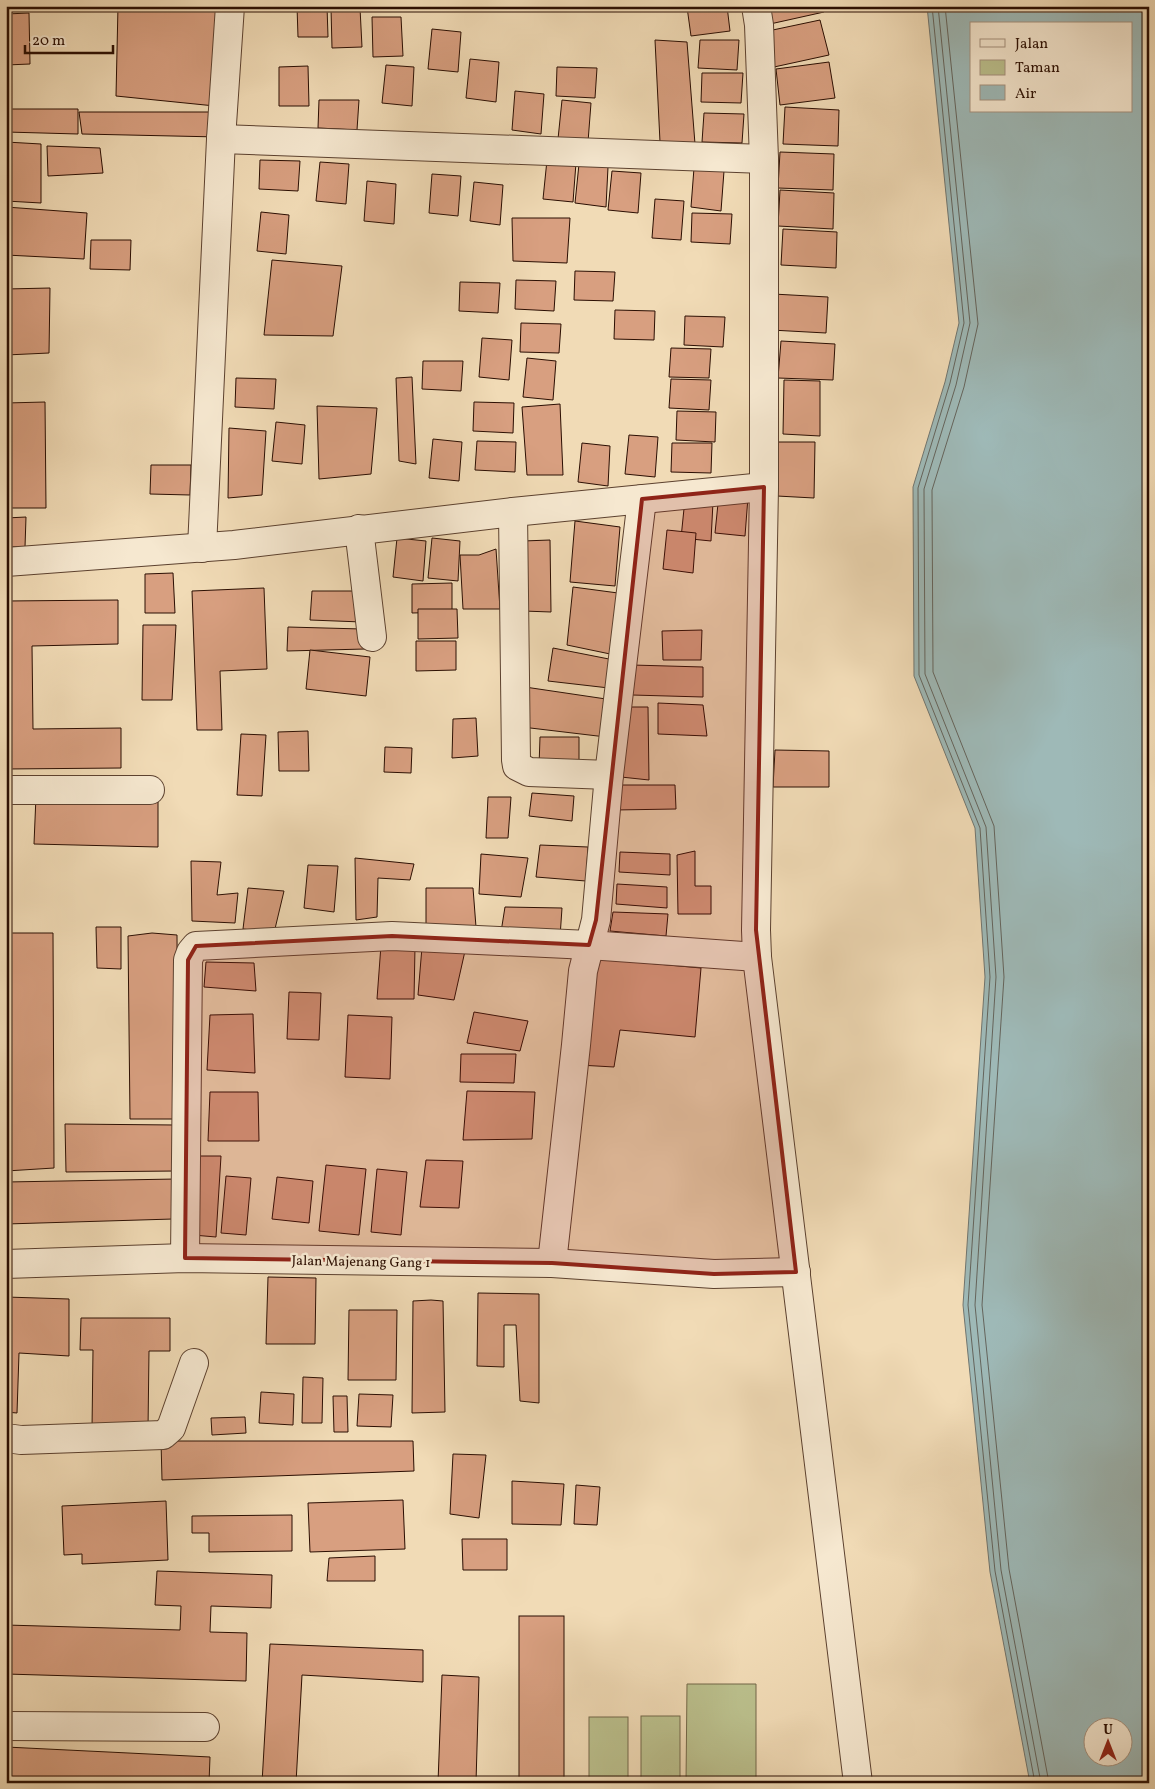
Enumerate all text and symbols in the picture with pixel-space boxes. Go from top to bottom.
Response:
scale bar [25,22,112,54]
legend [970,22,1132,112]
text: 20 m [32,31,65,52]
text: Jalan [1015,34,1048,55]
text: Taman [1015,58,1060,79]
text: Air [1015,84,1036,105]
street label: Jalan Majenang Gang 1 [291,1252,431,1273]
north arrow [1082,1716,1132,1766]
text: U [1103,1721,1113,1740]

